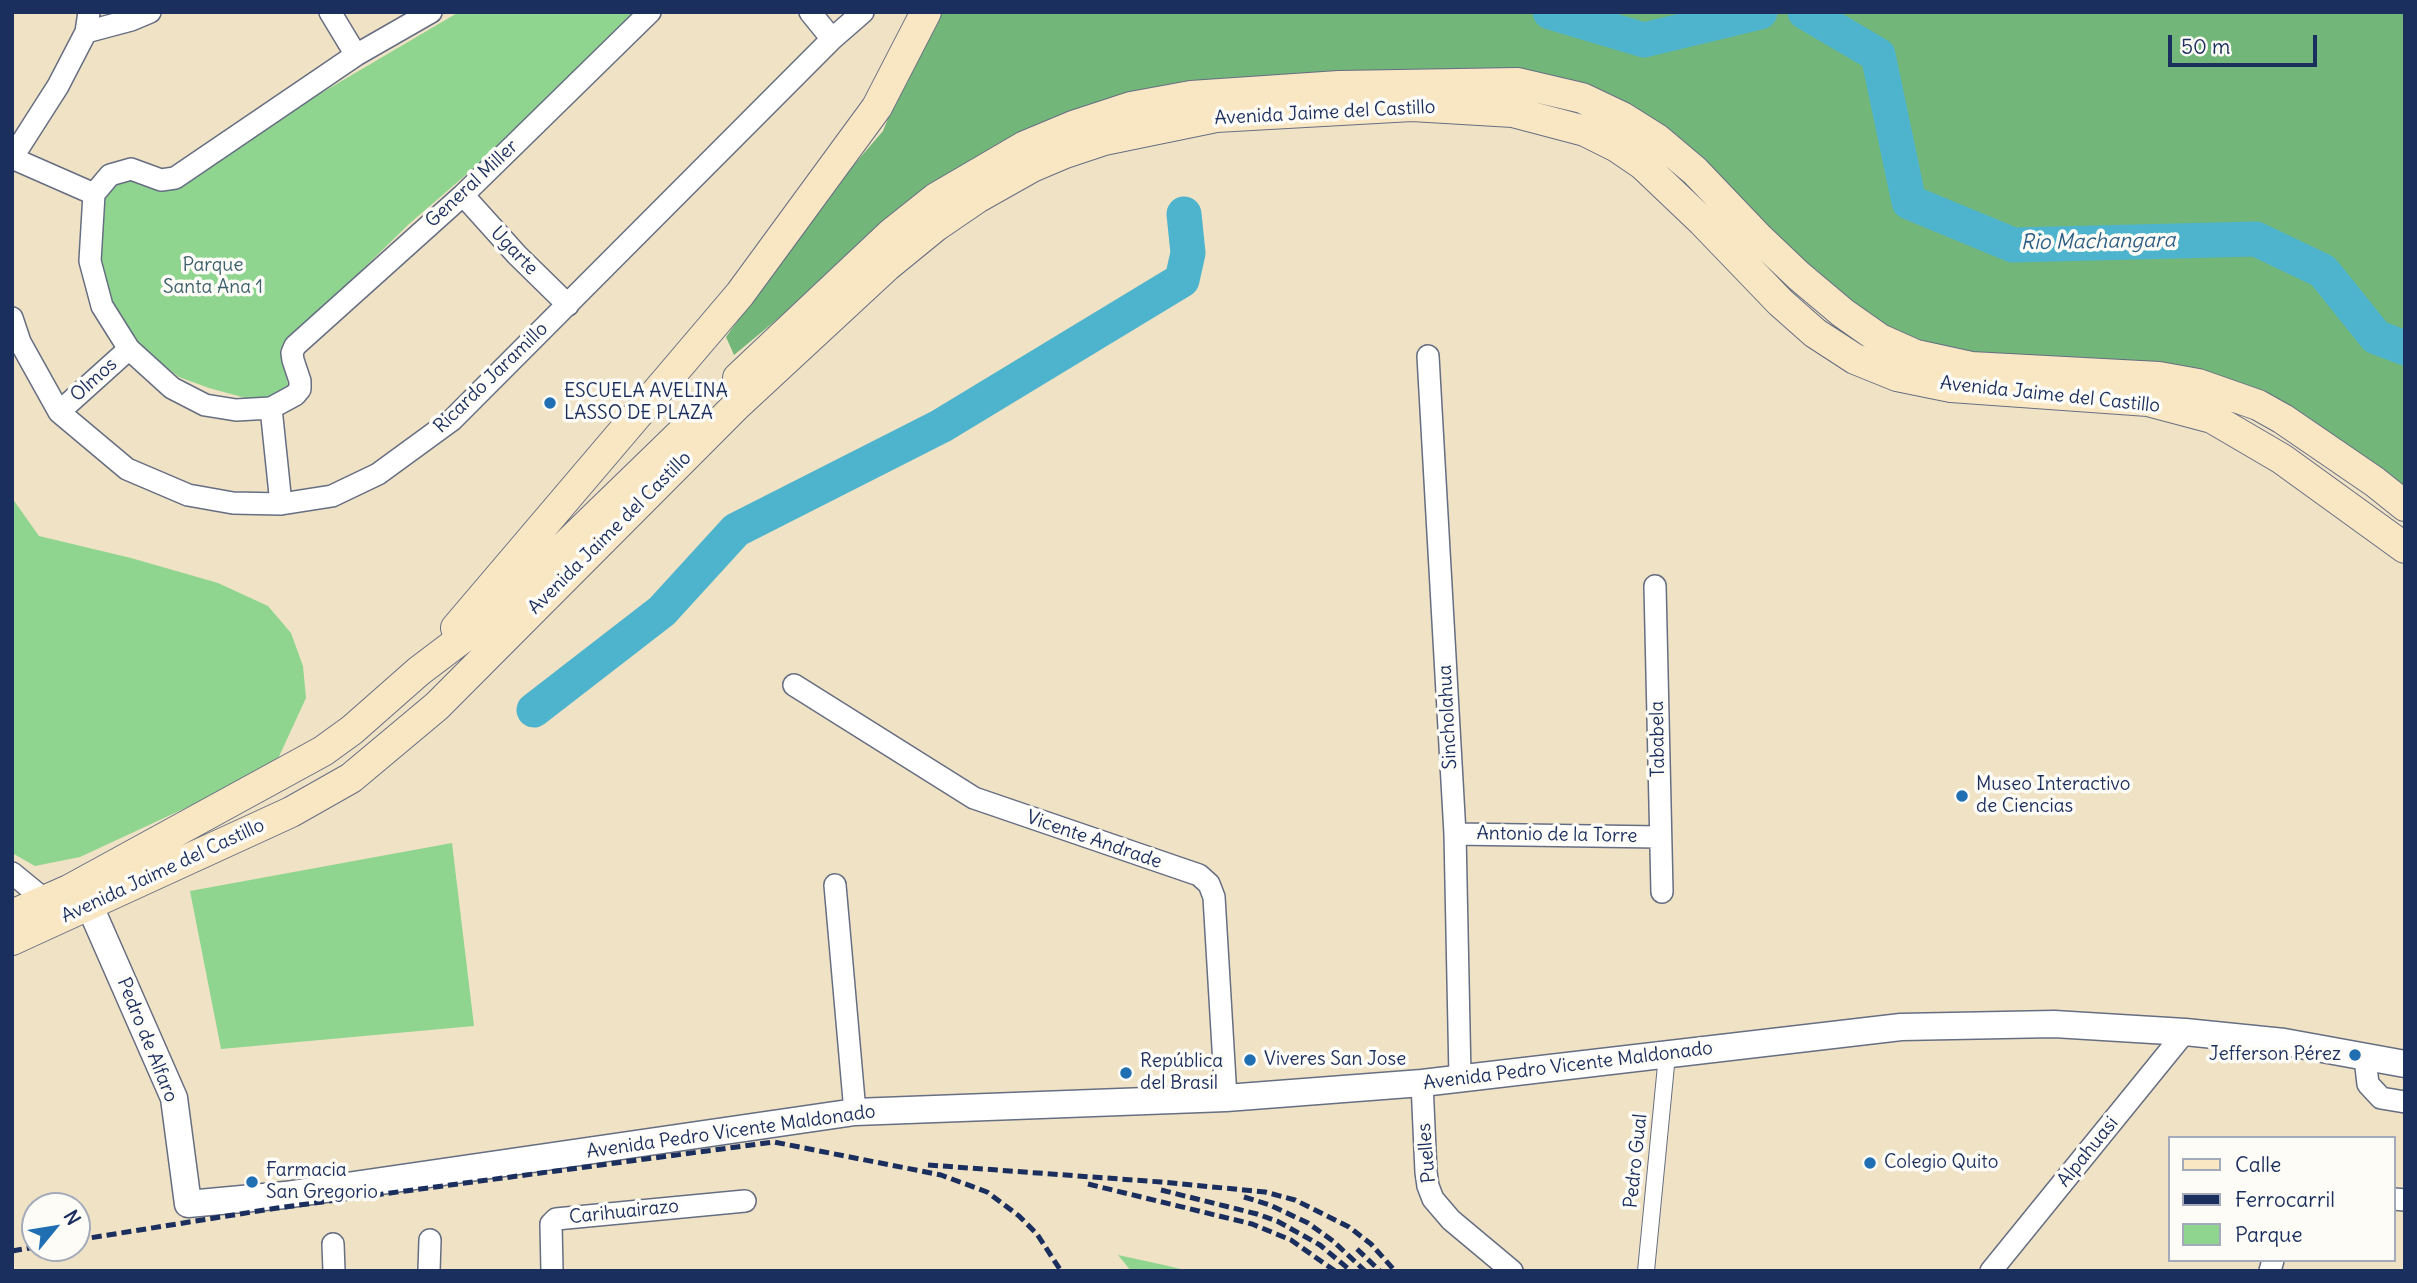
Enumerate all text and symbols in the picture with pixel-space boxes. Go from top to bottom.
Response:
scale bar [2172,21,2321,65]
text: 50 m [2181,33,2230,60]
street label: Avenida Jaime del Castillo [1214,96,1436,130]
street label: General Miller [421,135,523,233]
street label: Ugarte [486,222,542,280]
water label: Rio Machangara [2020,228,2176,256]
park label: Parque Santa Ana 1 [163,255,263,299]
street label: Ricardo Jaramillo [429,318,553,438]
street label: Olmos [66,353,122,407]
street label: Avenida Jaime del Castillo [1939,372,2161,418]
place label: ESCUELA AVELINA LASSO DE PLAZA [564,381,728,425]
marker: ESCUELA AVELINA LASSO DE PLAZA [542,395,558,411]
street label: Avenida Jaime del Castillo [524,447,696,619]
street label: Sincholahua [1434,664,1462,770]
street label: Tababela [1646,700,1670,778]
place label: Museo Interactivo de Ciencias [1976,774,2130,818]
marker: Museo Interactivo de Ciencias [1954,788,1970,804]
street label: Vicente Andrade [1023,806,1165,874]
street label: Avenida Jaime del Castillo [58,814,268,928]
street label: Antonio de la Torre [1477,822,1637,848]
street label: Pedro de Alfaro [112,974,182,1106]
street label: Avenida Pedro Vicente Maldonado [1422,1037,1714,1095]
place label: Jefferson Pérez [2209,1044,2341,1066]
marker: Jefferson Pérez [2347,1047,2363,1063]
place label: Viveres San Jose [1264,1049,1406,1071]
place label: República del Brasil [1140,1051,1223,1095]
marker: Viveres San Jose [1242,1052,1258,1068]
marker: República del Brasil [1118,1065,1134,1081]
street label: Avenida Pedro Vicente Maldonado [585,1100,877,1164]
street label: Alpahuasi [2053,1112,2123,1192]
street label: Pedro Gual [1620,1113,1652,1209]
street label: Puelles [1413,1122,1441,1184]
legend [2168,1136,2396,1262]
text: Calle [2235,1151,2281,1178]
place label: Colegio Quito [1884,1152,1998,1174]
marker: Colegio Quito [1862,1155,1878,1171]
place label: Farmacia San Gregorio [266,1160,378,1204]
marker: Farmacia San Gregorio [244,1174,260,1190]
text: Ferrocarril [2235,1186,2335,1213]
north arrow [21,1192,91,1262]
street label: Carihuairazo [568,1195,680,1229]
text: N [59,1206,86,1229]
text: Parque [2235,1221,2303,1248]

